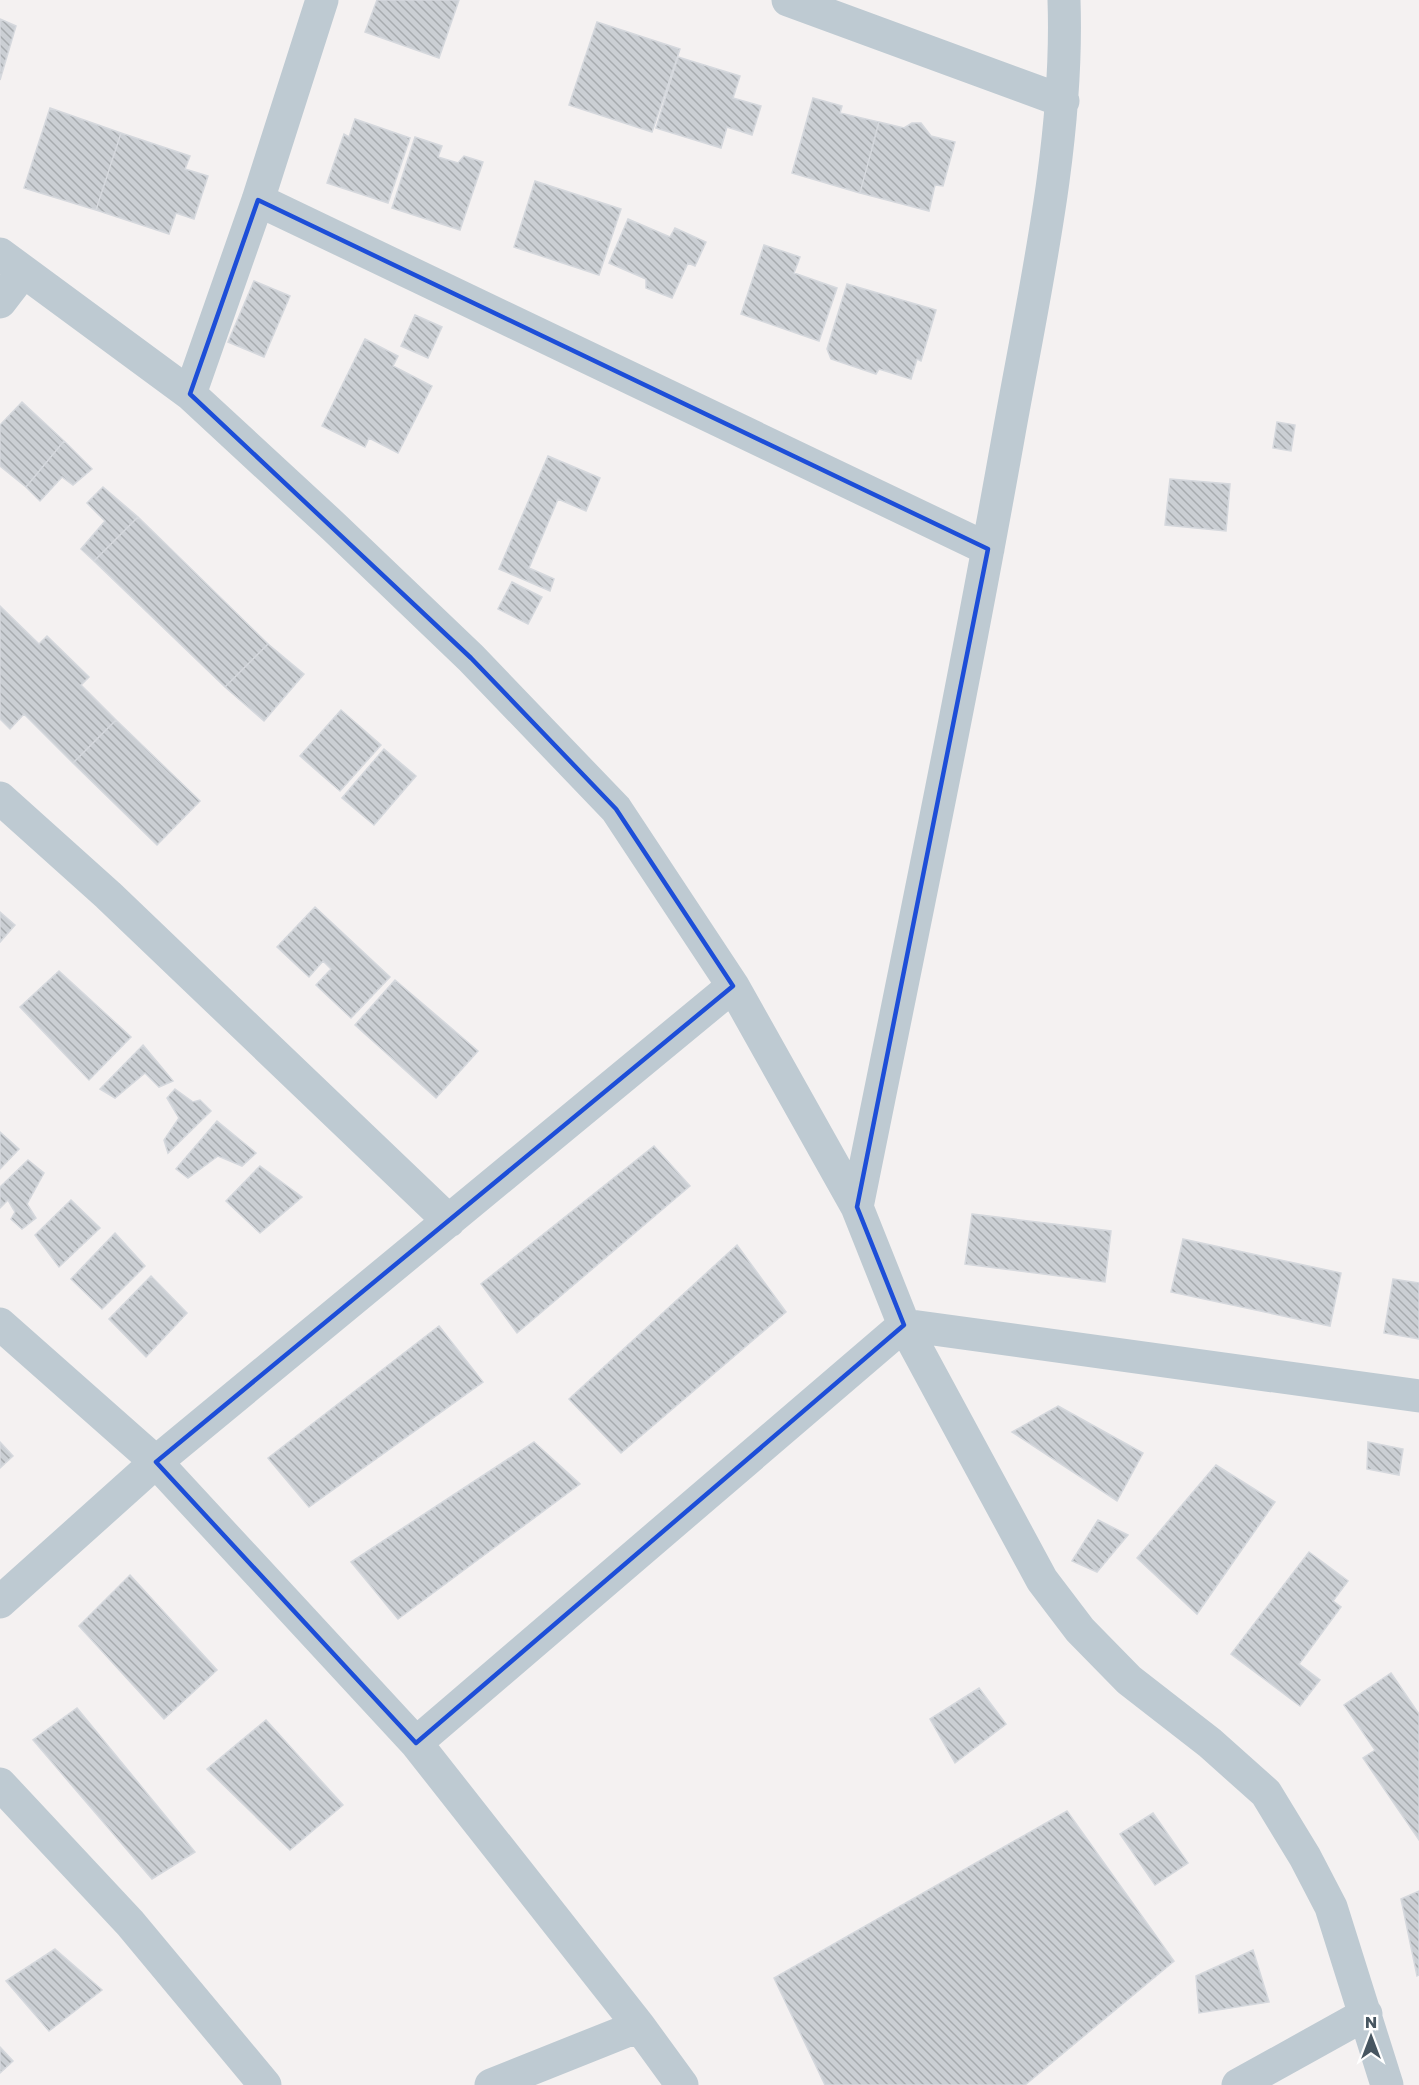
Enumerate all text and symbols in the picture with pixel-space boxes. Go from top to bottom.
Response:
north arrow [1341,2007,1401,2067]
text: N [1365,2011,1377,2034]

